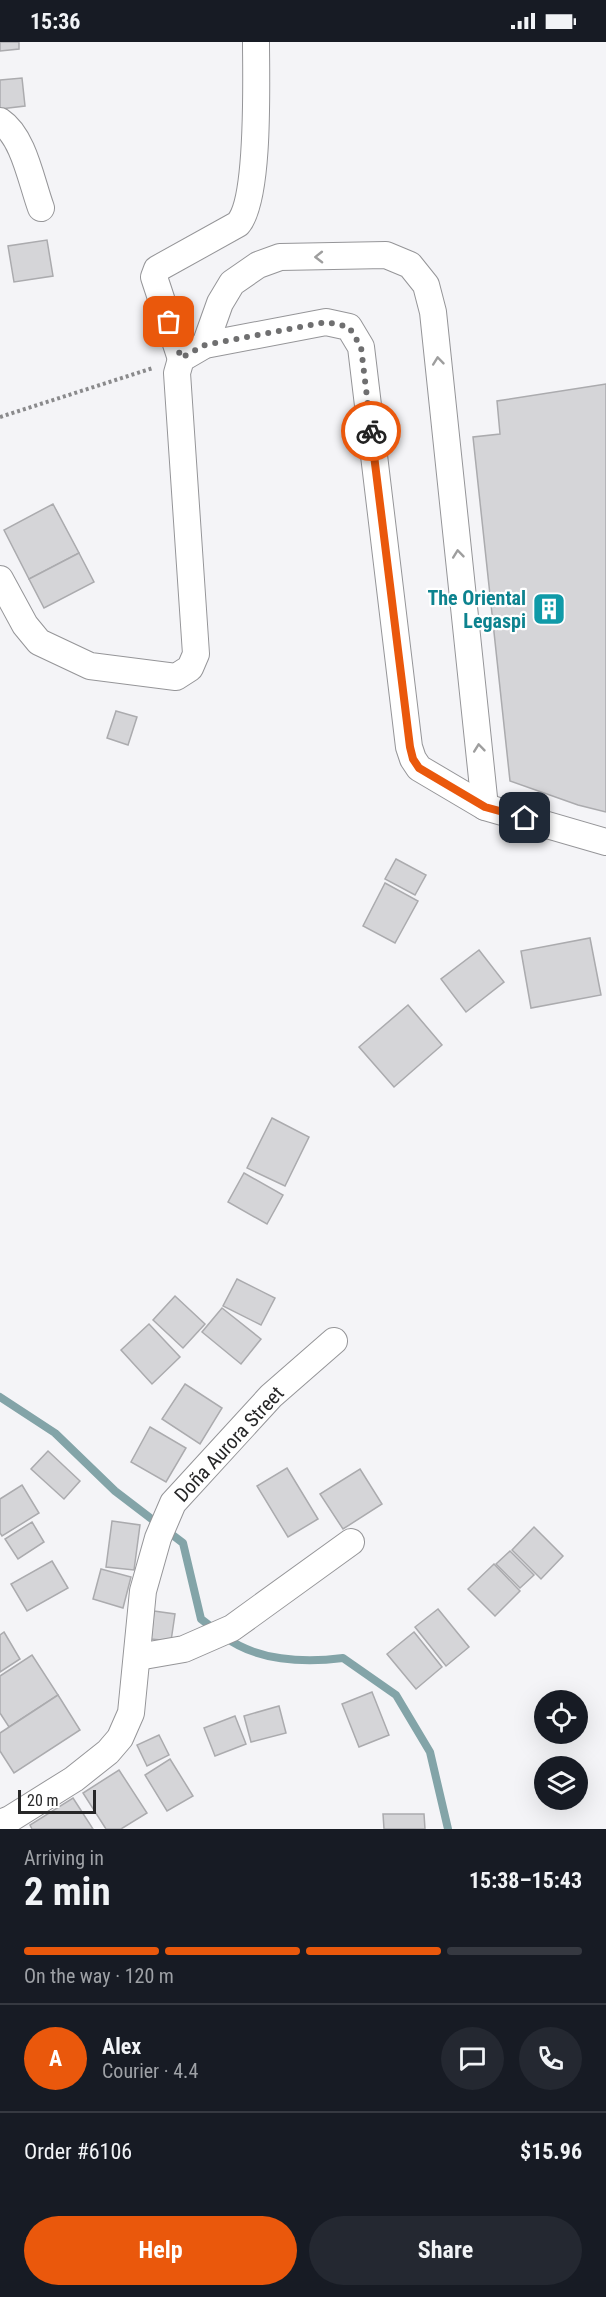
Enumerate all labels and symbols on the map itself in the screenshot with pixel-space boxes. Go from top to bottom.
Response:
one-way arrow [315,250,324,263]
pin [143,296,194,347]
one-way arrow [432,356,445,365]
courier [341,401,401,461]
one-way arrow [453,550,465,559]
place label: The Oriental Legaspi [427,586,526,633]
building icon: The Oriental Legaspi [531,591,567,627]
one-way arrow [473,744,486,753]
pin [499,792,550,843]
street label: Doña Aurora Street [169,1381,289,1507]
scale bar [18,1787,96,1814]

